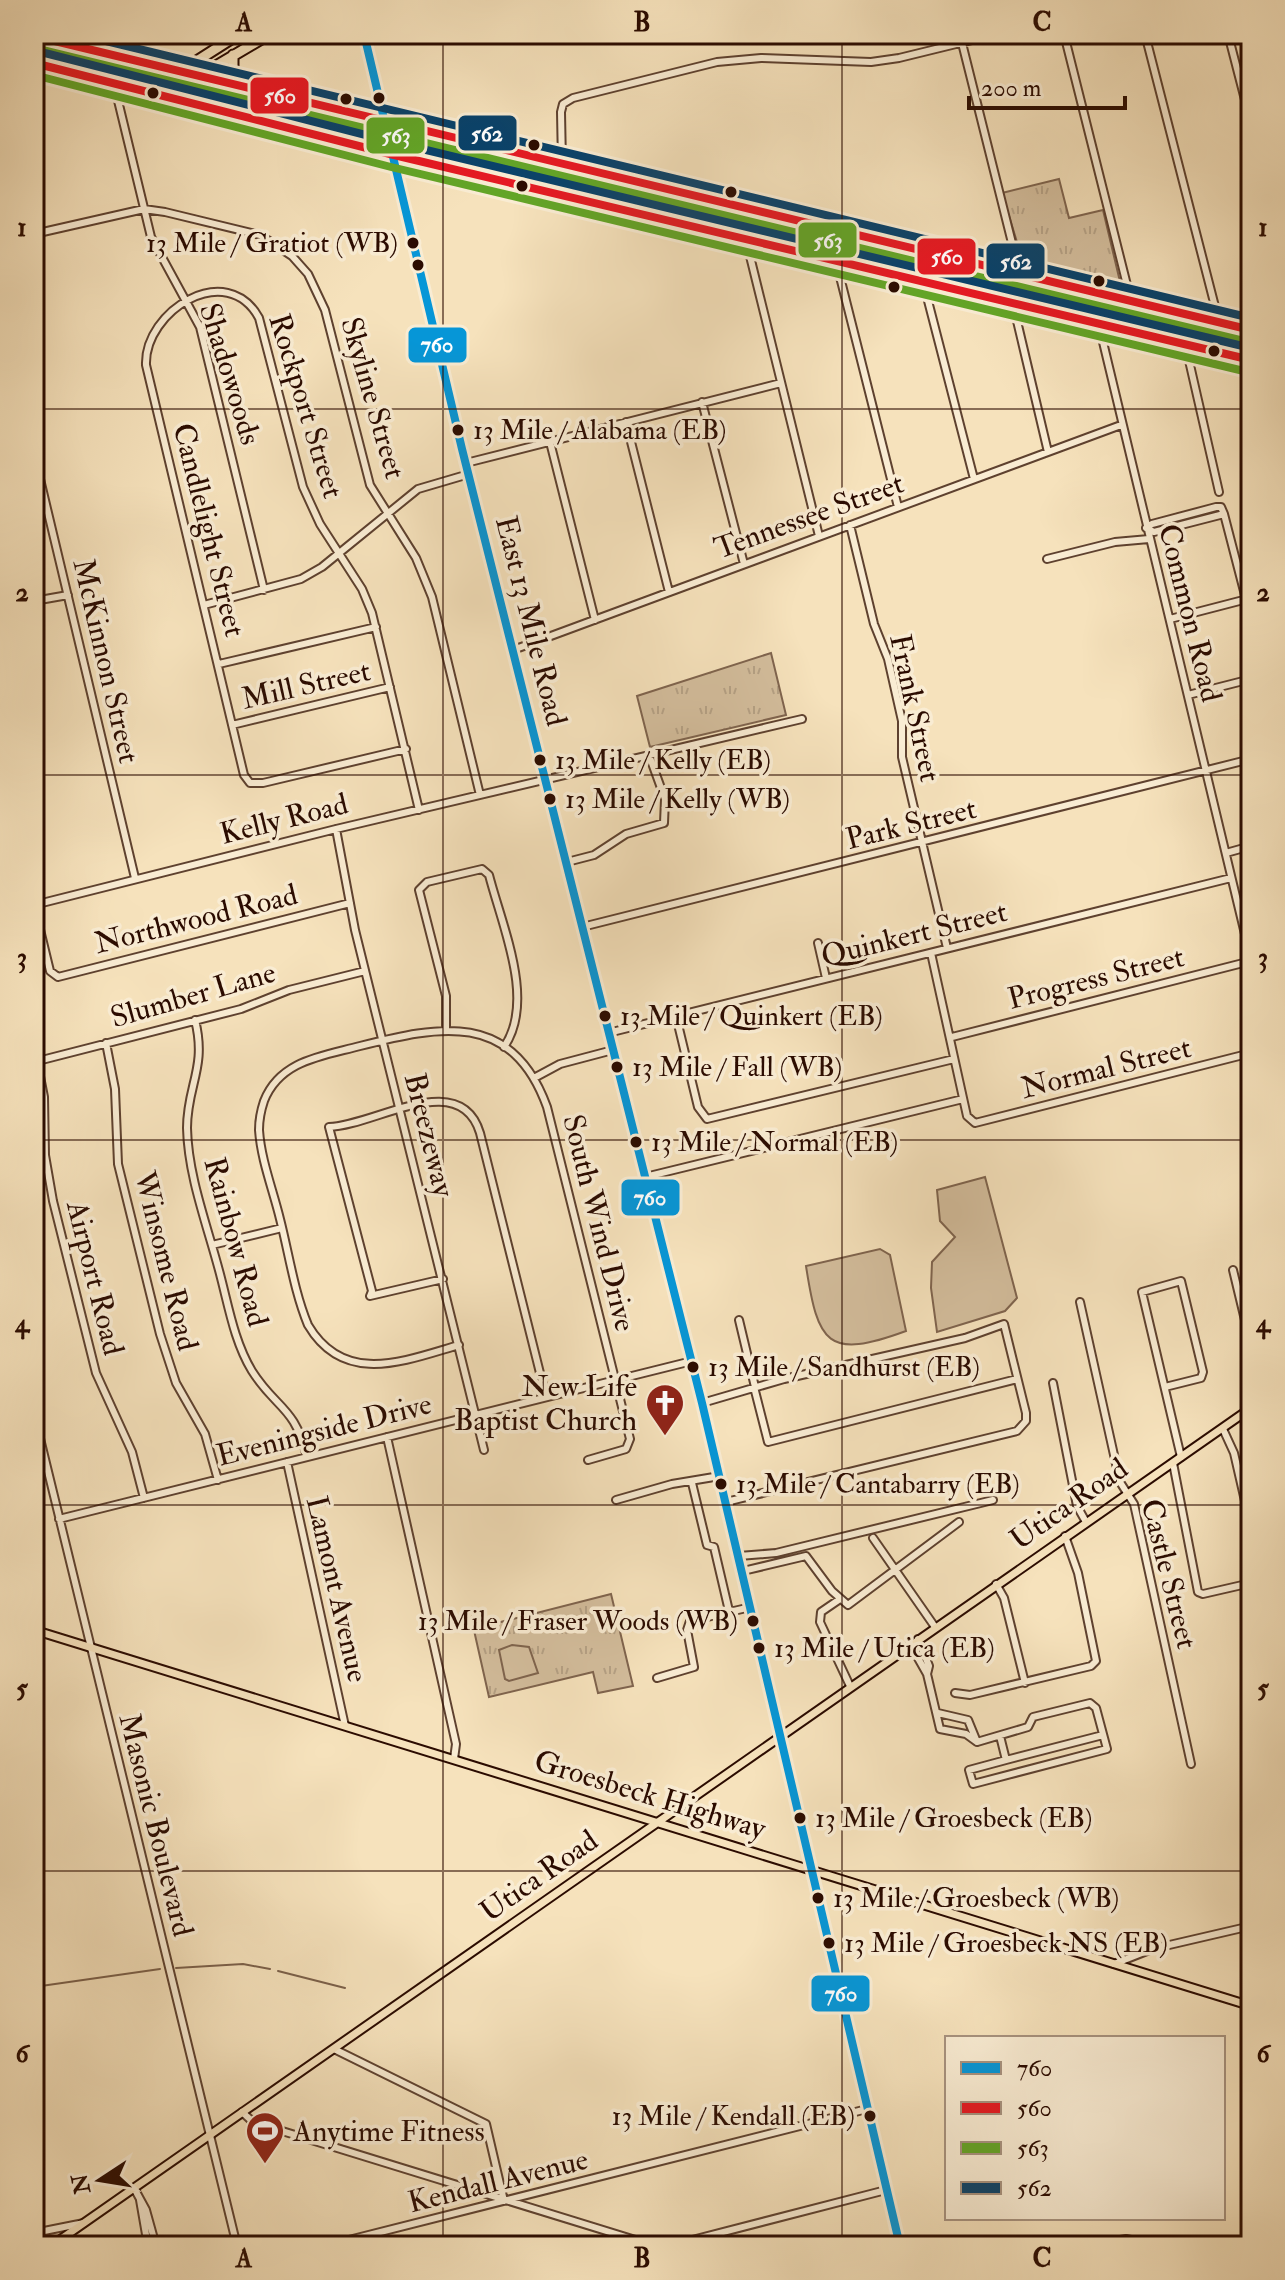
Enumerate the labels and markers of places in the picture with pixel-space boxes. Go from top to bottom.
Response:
unlabelled marker [145,85,161,101]
unlabelled marker [371,90,387,106]
unlabelled marker [338,91,354,107]
unlabelled marker [526,137,542,153]
unlabelled marker [514,178,530,194]
unlabelled marker [723,184,739,200]
place label: 13 Mile / Gratiot (WB) [146,226,398,261]
marker: 13 Mile / Gratiot (WB) [405,235,421,251]
unlabelled marker [410,257,426,273]
unlabelled marker [1091,273,1107,289]
unlabelled marker [886,279,902,295]
unlabelled marker [1206,343,1222,359]
place label: 13 Mile / Alabama (EB) [473,413,727,448]
marker: 13 Mile / Alabama (EB) [450,422,466,438]
place label: 13 Mile / Kelly (EB) [555,743,771,778]
marker: 13 Mile / Kelly (EB) [532,752,548,768]
place label: 13 Mile / Kelly (WB) [565,782,790,817]
marker: 13 Mile / Kelly (WB) [542,791,558,807]
place label: 13 Mile / Quinkert (EB) [620,999,883,1034]
marker: 13 Mile / Quinkert (EB) [597,1008,613,1024]
place label: 13 Mile / Fall (WB) [632,1050,842,1085]
marker: 13 Mile / Fall (WB) [609,1059,625,1075]
place label: 13 Mile / Normal (EB) [651,1125,898,1160]
marker: 13 Mile / Normal (EB) [628,1134,644,1150]
place label: 13 Mile / Sandhurst (EB) [708,1350,980,1385]
marker: 13 Mile / Sandhurst (EB) [685,1359,701,1375]
place label: New Life Baptist Church [454,1368,637,1439]
church icon: New Life Baptist Church [644,1382,686,1437]
place label: 13 Mile / Cantabarry (EB) [736,1467,1020,1502]
marker: 13 Mile / Cantabarry (EB) [713,1476,729,1492]
place label: 13 Mile / Fraser Woods (WB) [418,1604,738,1639]
marker: 13 Mile / Fraser Woods (WB) [745,1613,761,1629]
place label: 13 Mile / Utica (EB) [774,1631,995,1666]
marker: 13 Mile / Utica (EB) [751,1640,767,1656]
place label: 13 Mile / Groesbeck (EB) [815,1801,1092,1836]
marker: 13 Mile / Groesbeck (EB) [792,1810,808,1826]
place label: 13 Mile / Groesbeck (WB) [833,1881,1119,1916]
marker: 13 Mile / Groesbeck (WB) [810,1890,826,1906]
place label: 13 Mile / Groesbeck NS (EB) [844,1926,1168,1961]
marker: 13 Mile / Groesbeck NS (EB) [821,1935,837,1951]
place label: 13 Mile / Kendall (EB) [611,2099,855,2134]
marker: 13 Mile / Kendall (EB) [862,2108,878,2124]
sports icon: Anytime Fitness [244,2110,286,2165]
place label: Anytime Fitness [292,2113,485,2150]

